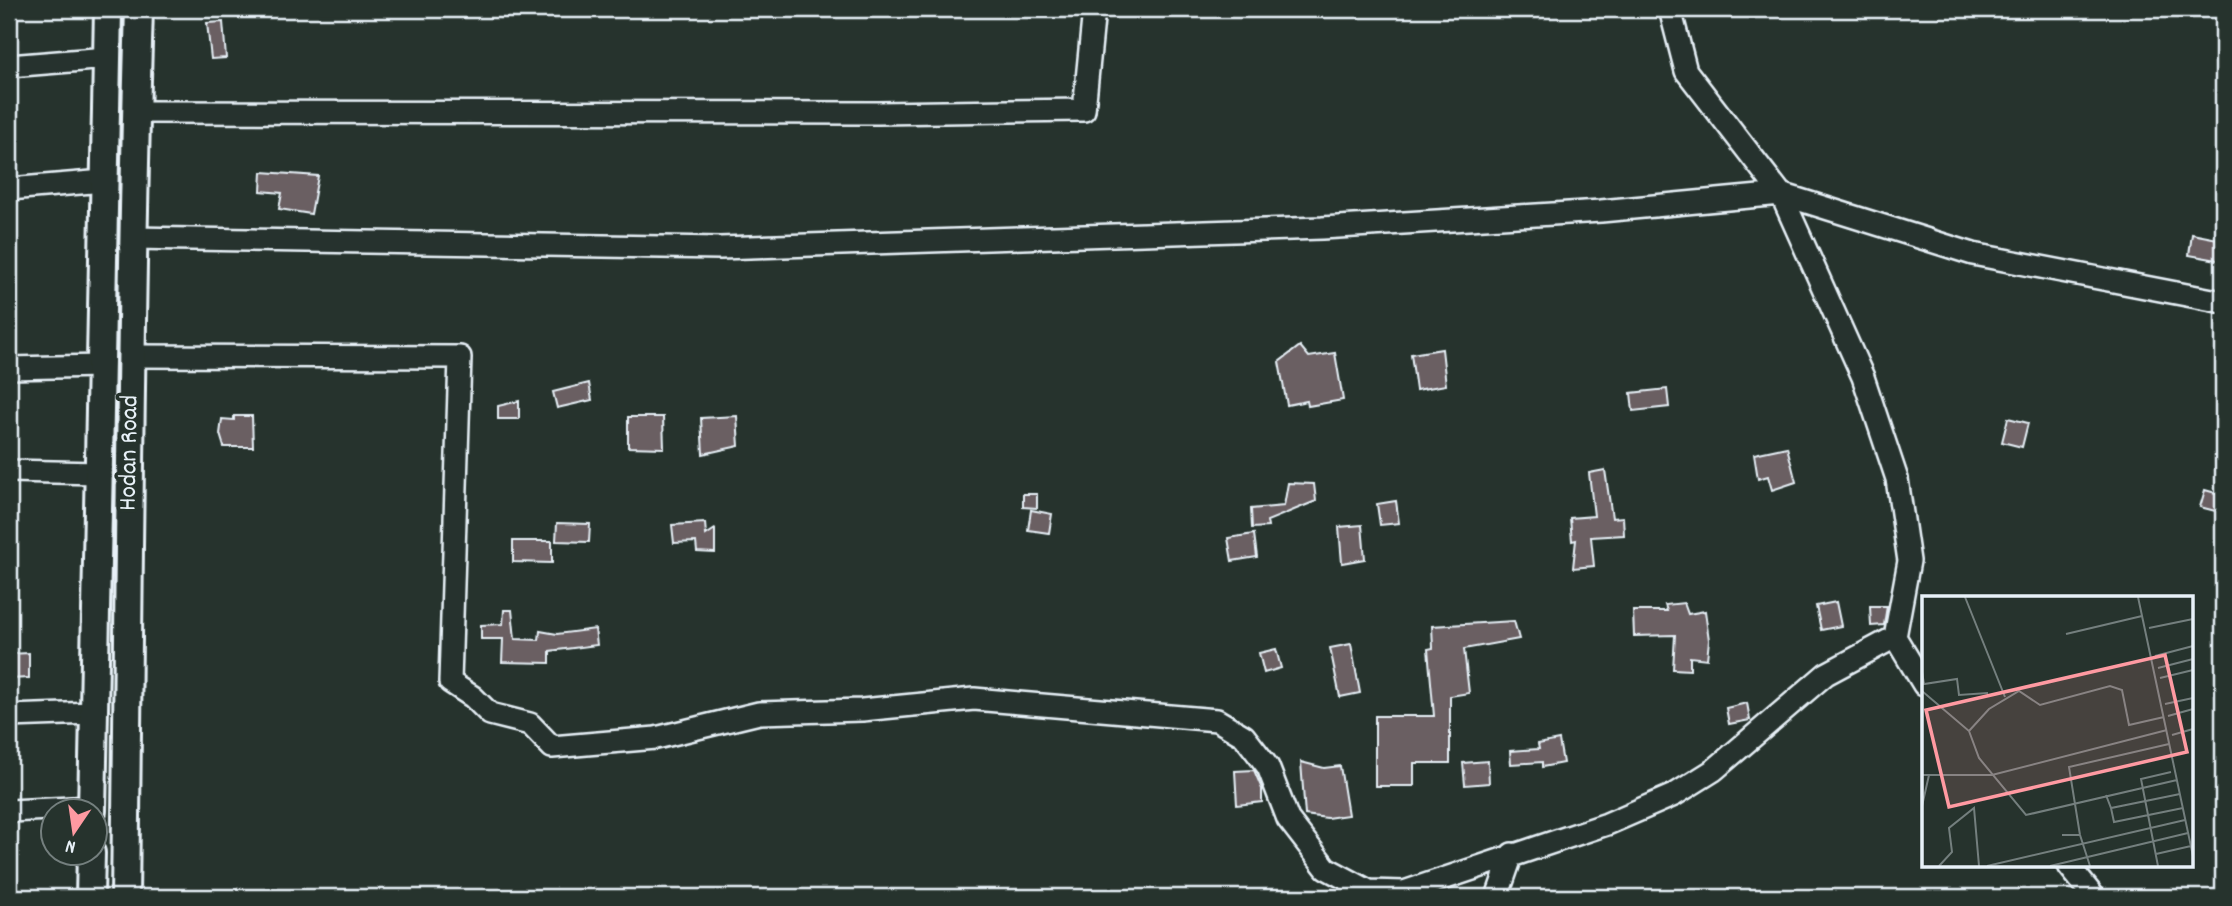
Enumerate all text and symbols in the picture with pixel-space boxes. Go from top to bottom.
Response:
street label: Hodan Road [110,395,150,511]
inset map [1922,596,2194,867]
north arrow [38,797,108,867]
text: N [63,831,79,859]

